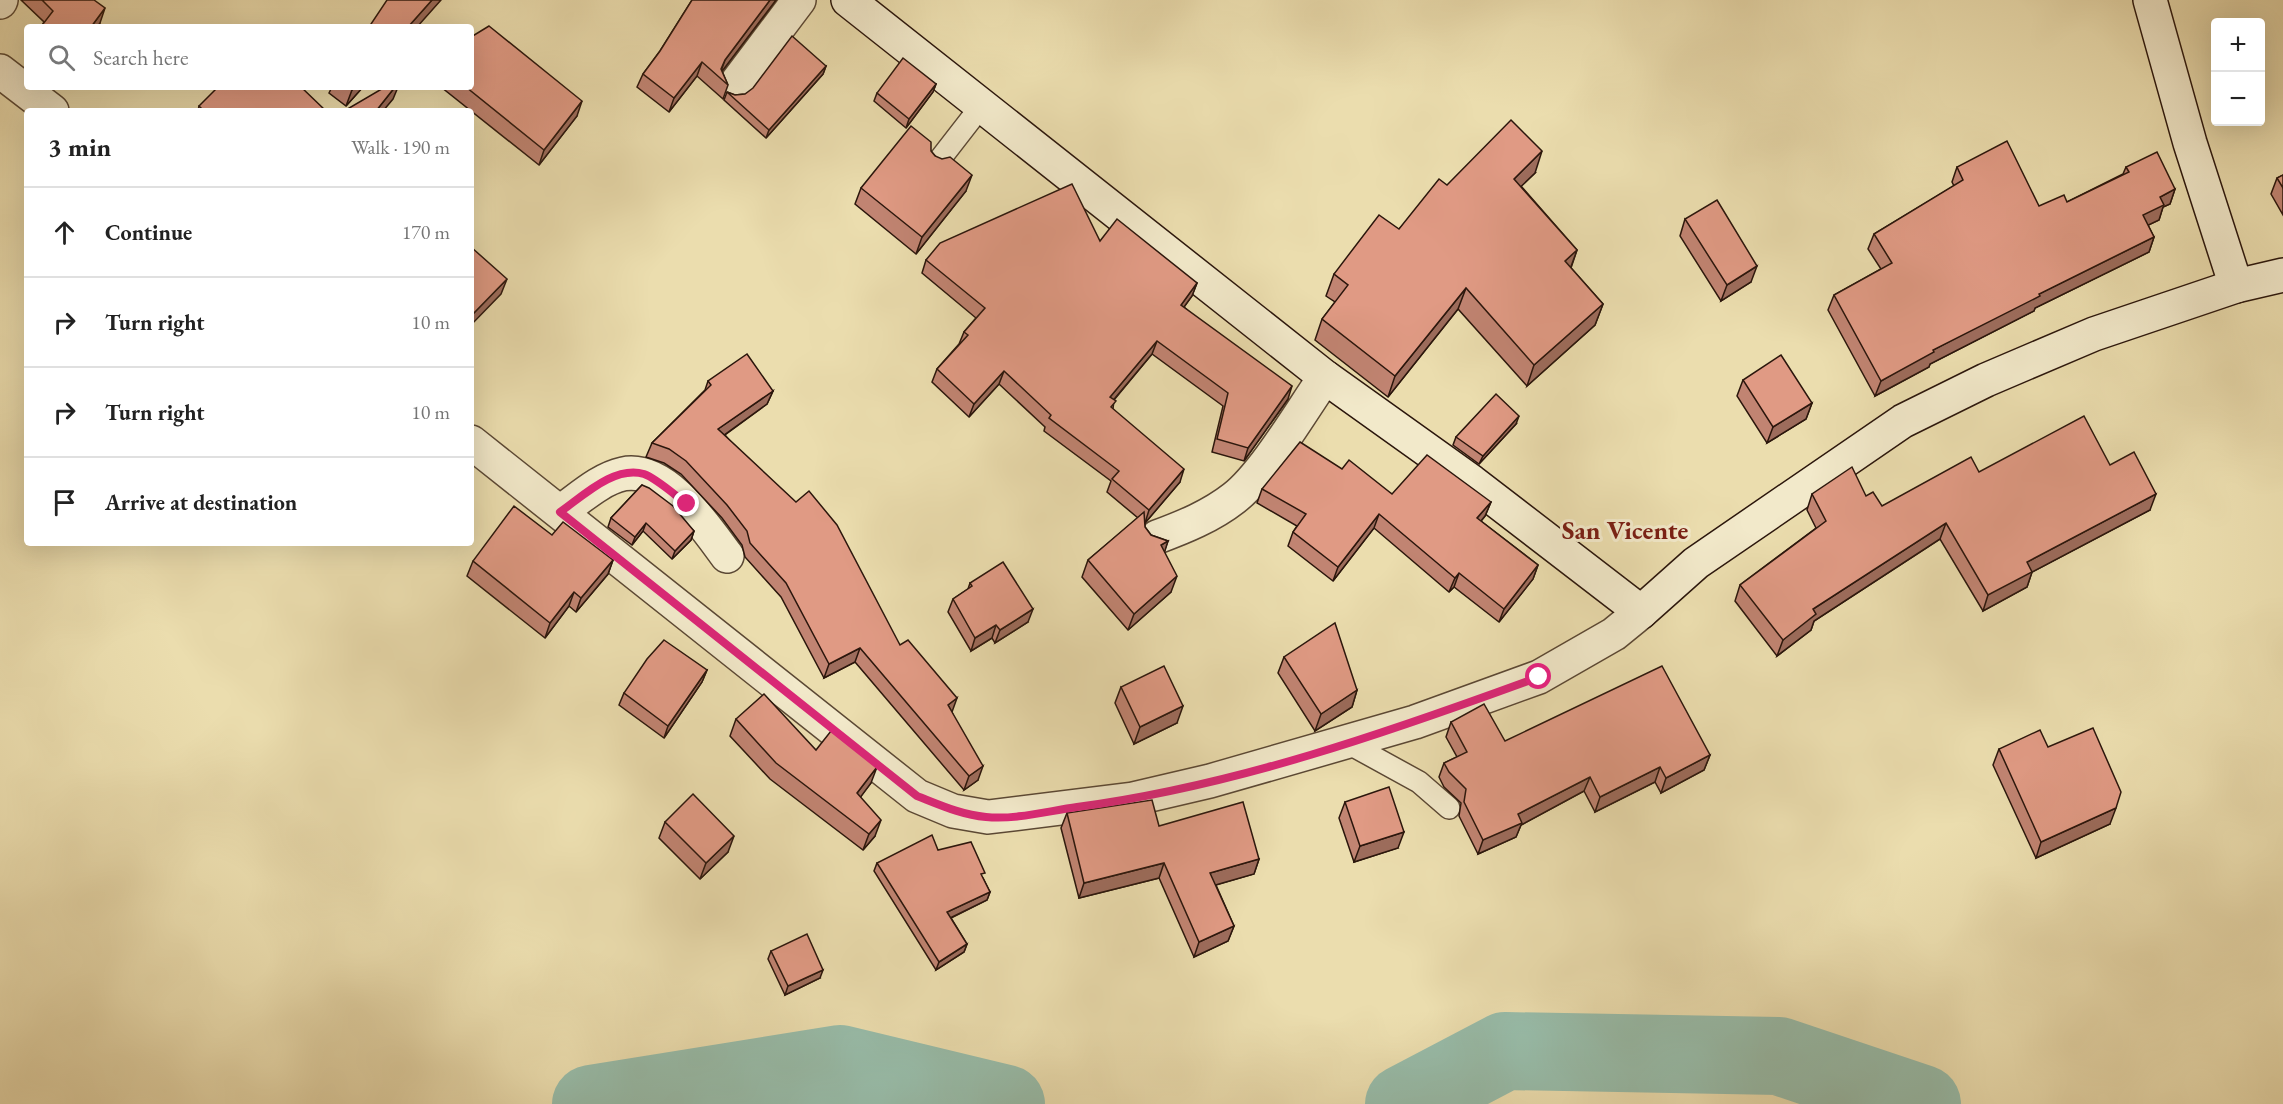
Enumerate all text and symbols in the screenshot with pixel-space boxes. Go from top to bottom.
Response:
map controls [2211,18,2265,126]
button: + [2211,18,2265,72]
search box [24,24,474,90]
icon: search [45,41,78,74]
text: Search here [93,43,188,72]
button: − [2211,72,2265,126]
text: 3 min [48,130,111,164]
text: Walk · 190 m [351,134,450,160]
icon: ahead [48,216,81,249]
text: Continue [105,218,192,247]
text: 170 m [402,219,450,245]
icon: right [48,306,81,339]
text: Turn right [105,308,204,337]
text: 10 m [411,309,450,335]
icon: right [48,396,81,429]
text: Turn right [105,398,204,427]
text: 10 m [411,399,450,425]
icon: arrive [48,486,81,519]
text: Arrive at destination [105,488,297,517]
route end [673,490,699,516]
district label: San Vicente [1562,513,1689,547]
route start [1525,663,1551,689]

